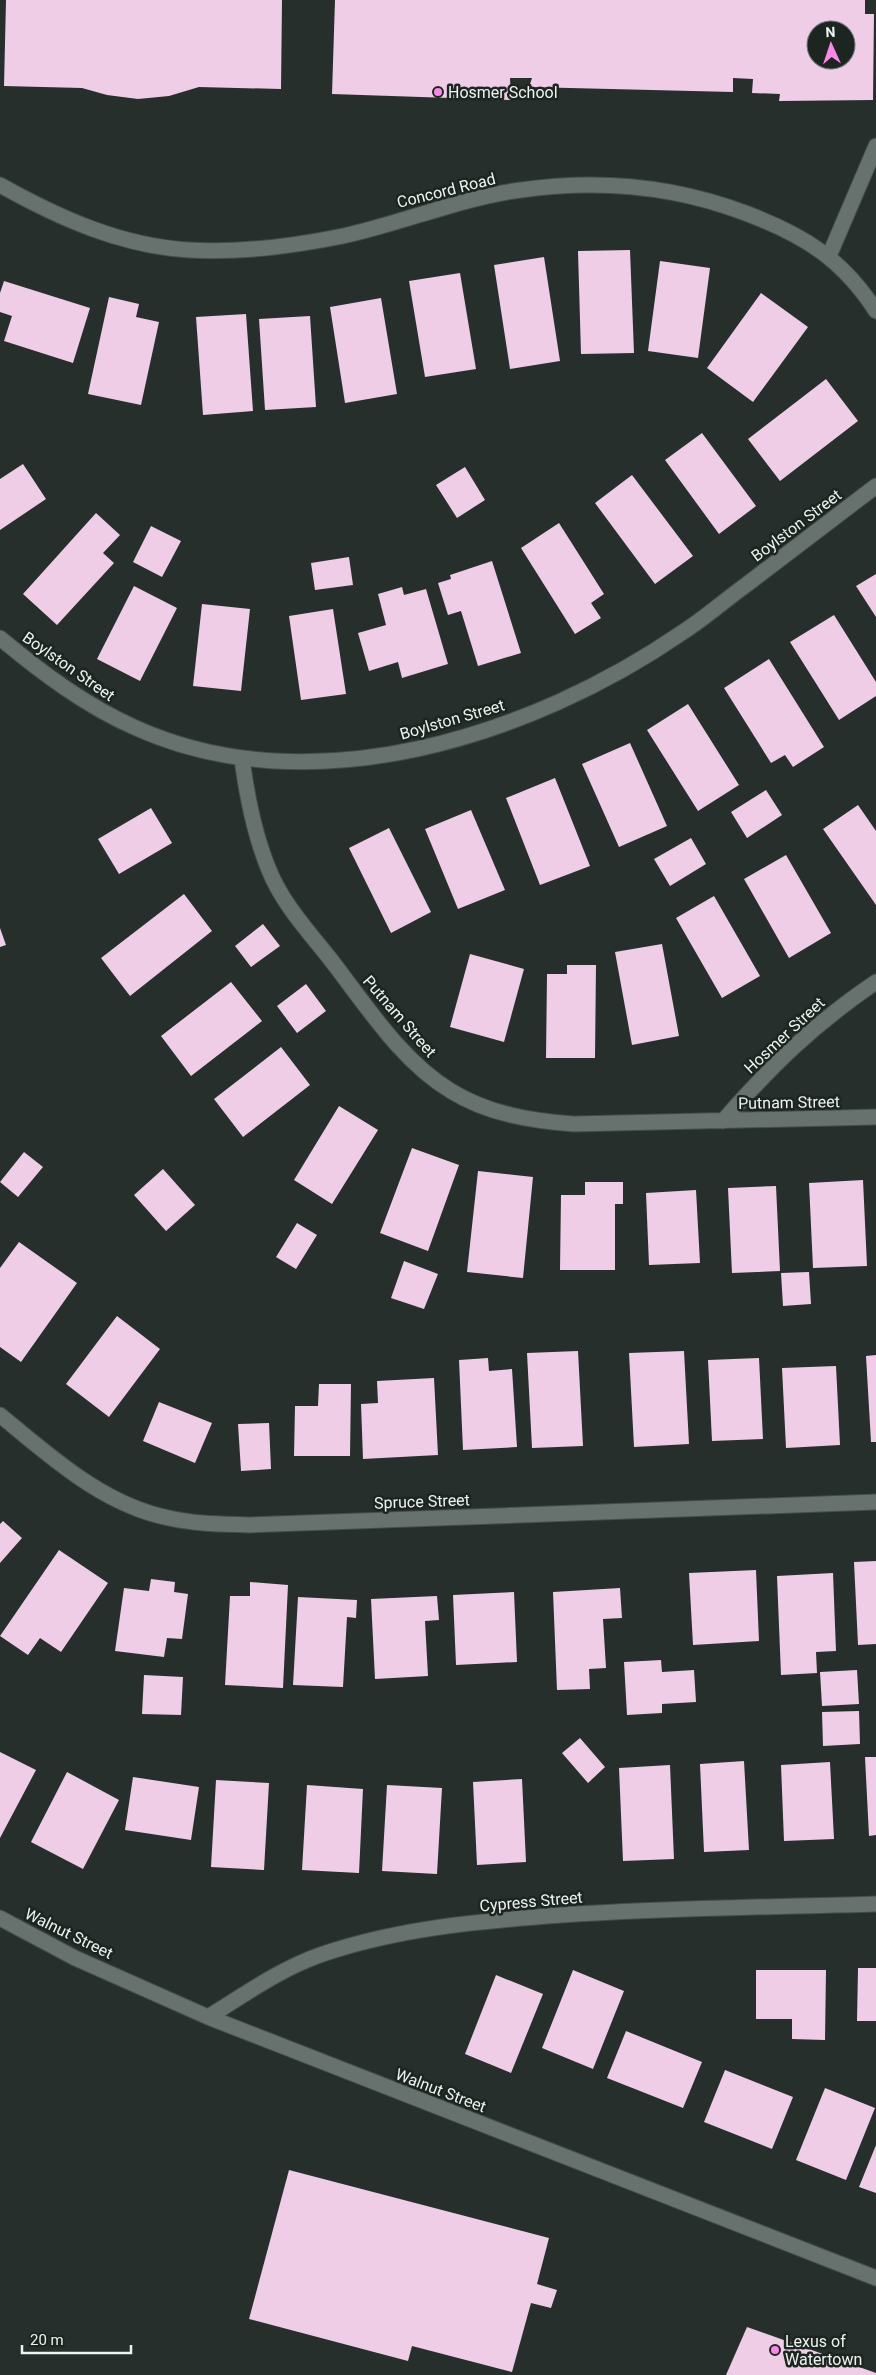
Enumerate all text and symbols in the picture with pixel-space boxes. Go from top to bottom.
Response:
north arrow [806,20,856,70]
text: N [825,24,836,40]
place label: Hosmer School [448,83,558,102]
marker: Hosmer School [432,86,444,98]
street label: Concord Road [395,169,497,212]
street label: Boylston Street [747,485,845,565]
street label: Boylston Street [19,628,118,705]
street label: Boylston Street [398,695,507,743]
street label: Putnam Street [359,972,440,1061]
street label: Hosmer Street [740,993,828,1077]
street label: Putnam Street [738,1092,840,1113]
street label: Spruce Street [374,1490,470,1513]
street label: Cypress Street [479,1888,583,1915]
street label: Walnut Street [22,1904,116,1963]
street label: Walnut Street [393,2064,489,2116]
scale bar [22,2322,131,2354]
text: 20 m [30,2331,64,2349]
place label: Lexus of Watertown [785,2332,862,2369]
marker: Lexus of Watertown [769,2344,781,2356]

